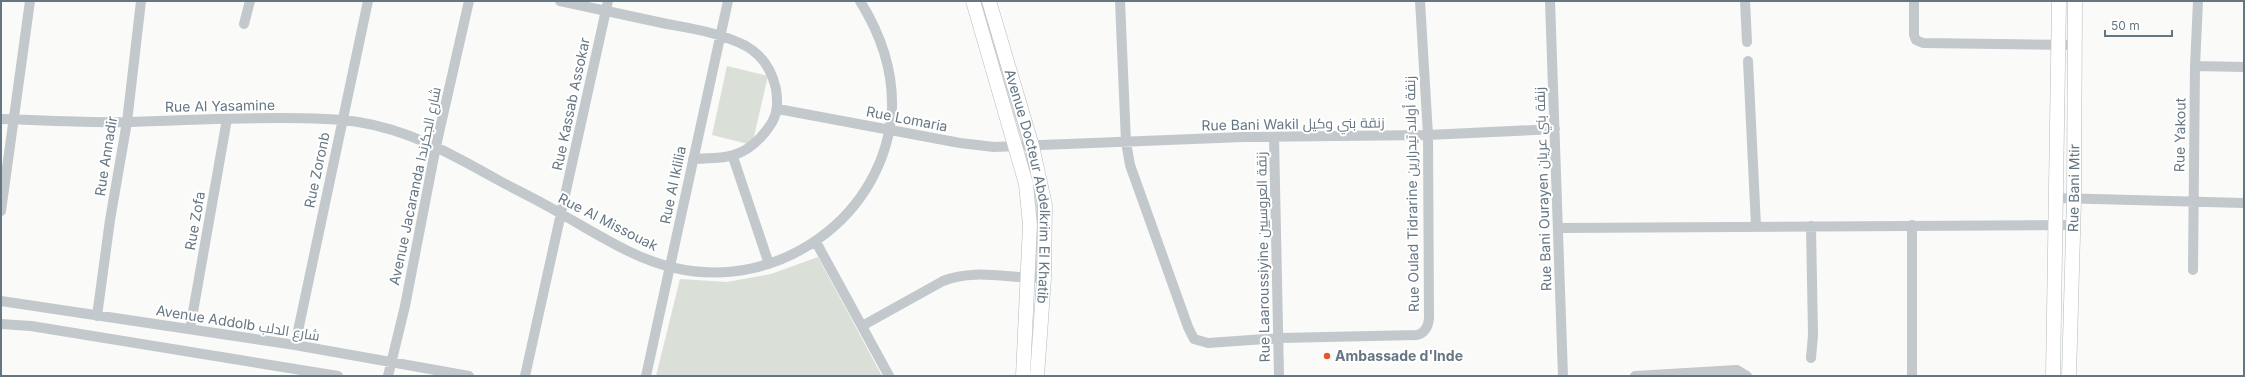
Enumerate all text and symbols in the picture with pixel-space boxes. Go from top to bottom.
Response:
scale bar [2105,12,2172,38]
text: 50 m [2111,18,2140,33]
street label: Rue Kassab Assokar [548,36,593,172]
street label: Avenue Docteur Abdelkrim El Khatib [1002,67,1054,304]
street label: Rue Oulad Tidrarine زنقة أولاد تيدرارين [1401,76,1422,312]
street label: Avenue Jacaranda شارع الجكرندا [385,85,445,287]
street label: Rue Bani Ourayen زنقة بني عريان [1530,86,1559,291]
street label: Rue Al Yasamine [165,96,275,115]
street label: Rue Yakout [2170,97,2189,172]
street label: Rue Lomaria [865,102,949,135]
street label: Rue Bani Wakil زنقة بني وكيل [1201,113,1385,138]
street label: Rue Annadir [91,115,120,197]
street label: Rue Zoronb [300,131,333,209]
street label: Rue Al Iklilia [656,144,689,225]
street label: Rue Bani Mtir [2064,144,2082,232]
street label: Rue Laaroussiyine زنقة العروسيين [1252,151,1273,363]
street label: Rue Al Missouak [556,189,661,254]
street label: Rue Zofa [181,190,208,252]
street label: Avenue Addolb شارع الدلب [155,301,321,345]
place label: Ambassade d'Inde [1335,347,1463,364]
marker: Ambassade d'Inde [1322,351,1332,361]

